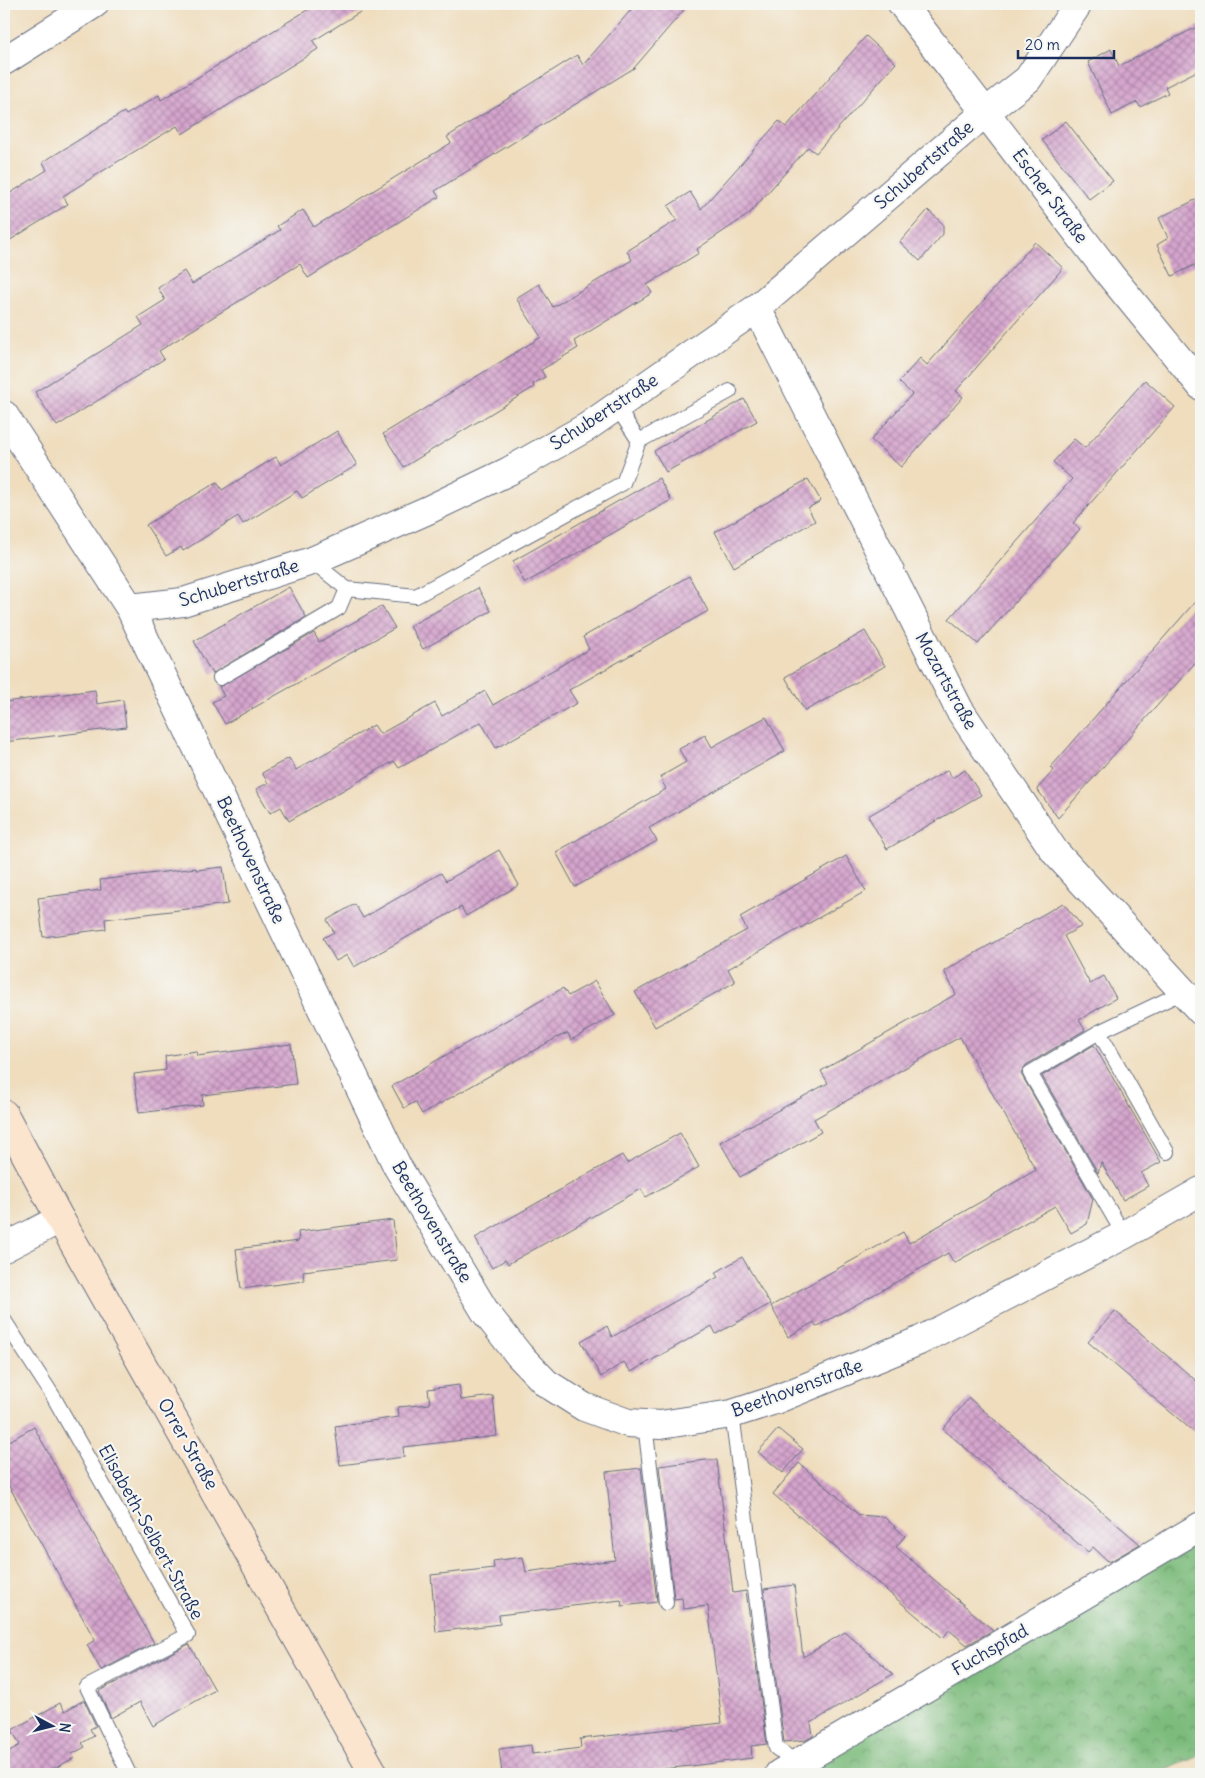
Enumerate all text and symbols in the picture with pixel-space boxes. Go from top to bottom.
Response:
scale bar [1018,28,1114,60]
text: 20 m [1025,35,1060,54]
street label: Schubertstraße [869,115,978,214]
street label: Escher Straße [1007,144,1093,247]
street label: Schubertstraße [545,368,662,455]
street label: Schubertstraße [176,553,302,612]
street label: Mozartstraße [910,628,983,733]
street label: Beethovenstraße [212,792,291,927]
street label: Beethovenstraße [387,1157,478,1287]
street label: Beethovenstraße [728,1353,866,1422]
street label: Orrer Straße [153,1394,224,1494]
street label: Elisabeth-Selbert-Straße [94,1440,209,1623]
street label: Fuchspfad [948,1618,1032,1681]
north arrow [28,1700,78,1750]
text: N [55,1722,74,1733]

